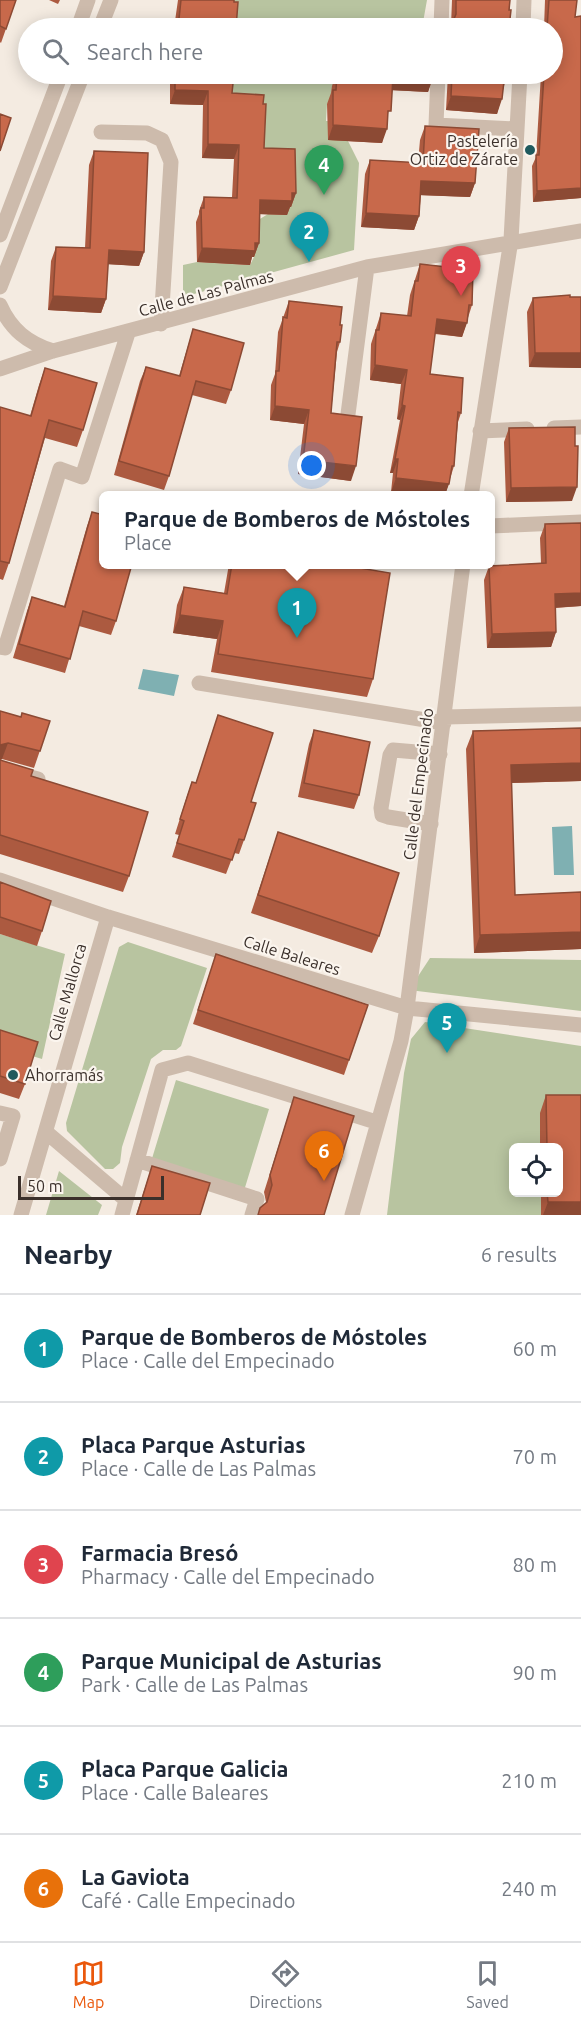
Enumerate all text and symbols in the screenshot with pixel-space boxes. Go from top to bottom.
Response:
search box [18,18,563,84]
icon: search [39,35,72,68]
text: Search here [87,39,203,64]
place label: Pastelería Ortiz de Zárate [410,132,518,168]
marker: Pastelería Ortiz de Zárate [523,143,537,157]
pin: 4 [304,146,344,195]
pin: 2 [290,212,328,262]
pin: 3 [442,246,480,296]
street label: Calle de Las Palmas [137,266,275,320]
your location [297,451,326,480]
popup [99,491,495,569]
text: Parque de Bomberos de Móstoles [124,506,470,531]
text: Place [124,531,172,554]
pin: 1 [278,588,316,638]
street label: Calle del Empecinado [400,707,436,861]
street label: Calle Baleares [241,932,343,978]
street label: Calle Mallorca [45,941,89,1043]
pin: 5 [428,1004,466,1053]
place label: Ahorramás [25,1066,103,1084]
marker: Ahorramás [6,1068,20,1082]
pin: 6 [304,1132,344,1181]
map controls [509,1143,563,1197]
button: locate [509,1143,563,1197]
scale bar [18,1173,164,1200]
text: 50 m [27,1177,63,1195]
text: Nearby [24,1240,112,1269]
text: 6 results [481,1243,557,1266]
text: Parque de Bomberos de Móstoles [81,1324,427,1349]
text: 1 [38,1337,49,1360]
text: 60 m [513,1337,557,1360]
text: Place · Calle del Empecinado [81,1349,335,1372]
text: Placa Parque Asturias [81,1432,306,1457]
text: 2 [38,1445,49,1468]
text: 70 m [513,1445,557,1468]
text: Place · Calle de Las Palmas [81,1457,316,1480]
text: Farmacia Bresó [81,1540,239,1565]
text: 3 [38,1553,49,1576]
text: 80 m [513,1553,557,1576]
text: Pharmacy · Calle del Empecinado [81,1565,375,1588]
text: Parque Municipal de Asturias [81,1648,382,1673]
text: 4 [38,1661,49,1684]
text: 90 m [513,1661,557,1684]
text: Park · Calle de Las Palmas [81,1673,308,1696]
text: Placa Parque Galicia [81,1756,288,1781]
text: 5 [38,1769,49,1792]
text: 210 m [501,1769,557,1792]
text: Place · Calle Baleares [81,1781,268,1804]
text: La Gaviota [81,1864,190,1889]
text: 6 [38,1877,49,1900]
text: 240 m [501,1877,557,1900]
text: Café · Calle Empecinado [81,1889,295,1912]
tab: Map [72,1957,105,2011]
tab: Directions [249,1957,322,2011]
tab: Saved [466,1957,509,2011]

